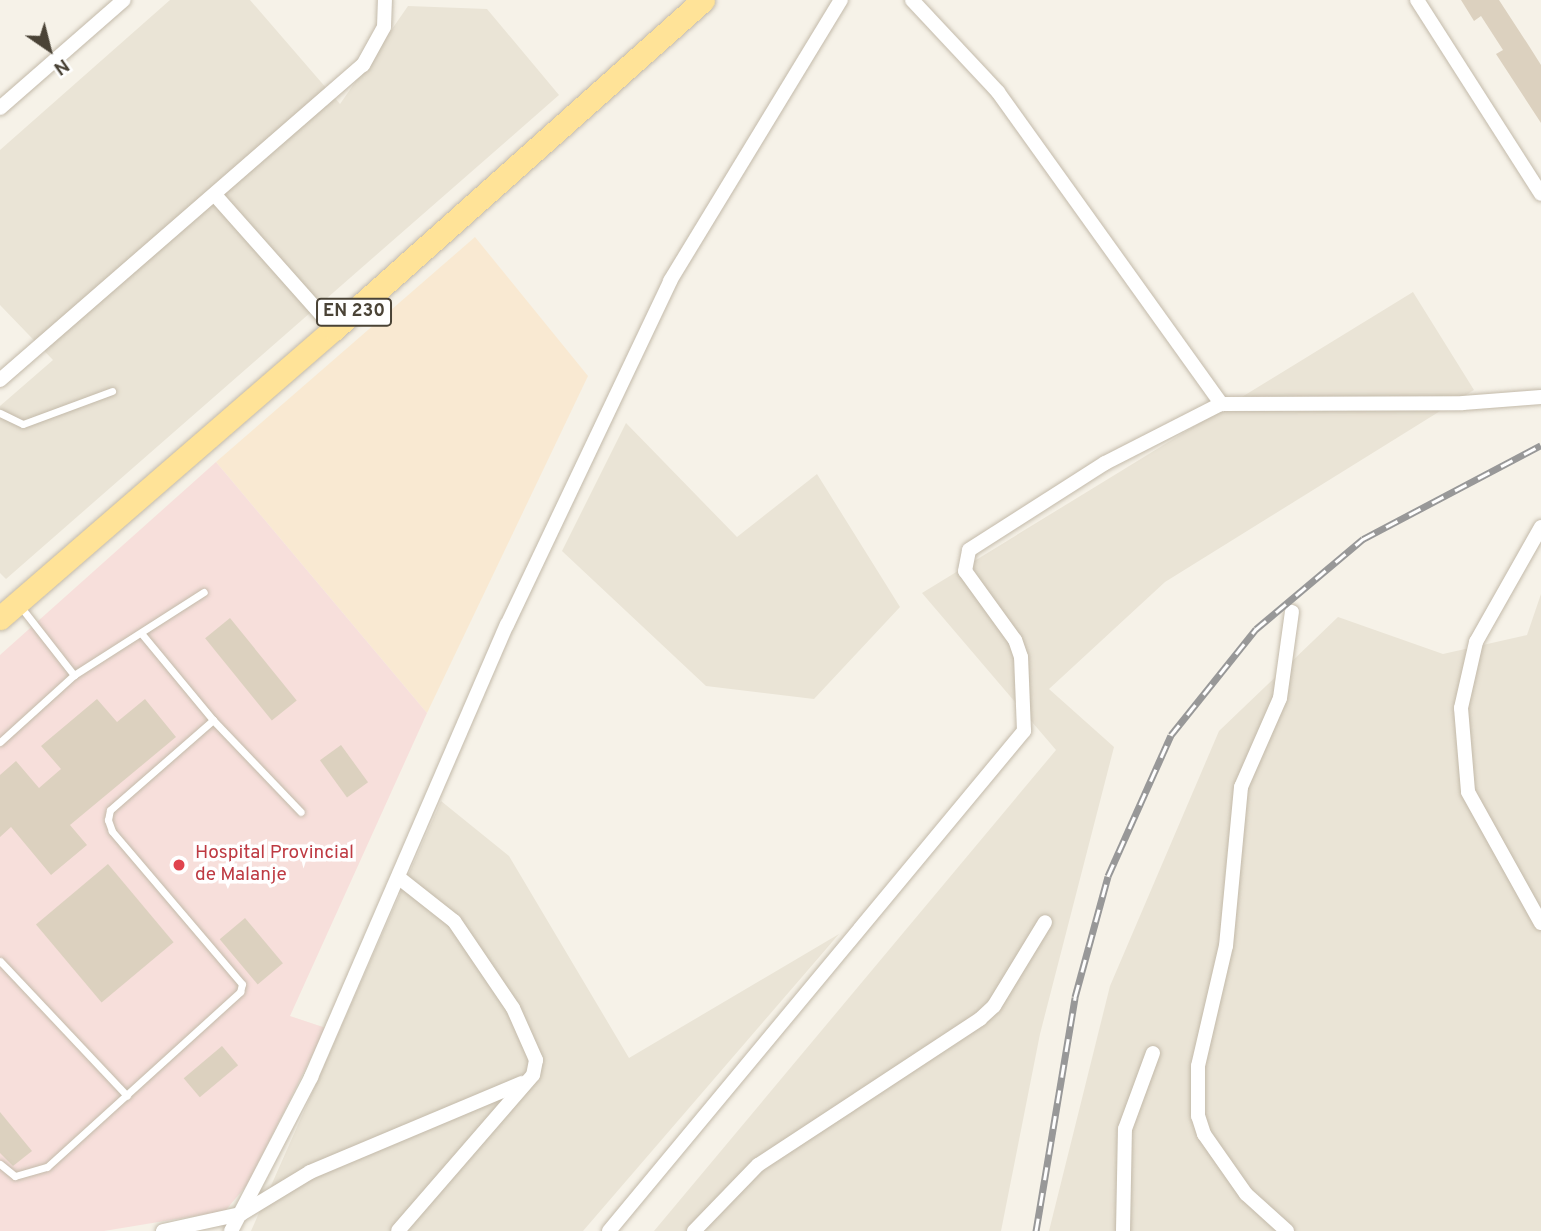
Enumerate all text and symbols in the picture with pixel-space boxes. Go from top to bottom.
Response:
north arrow [14,14,84,84]
text: N [49,52,74,80]
road number: EN 230 [316,298,392,326]
place label: Hospital Provincial de Malanje [195,843,354,887]
marker: Hospital Provincial de Malanje [169,855,189,875]

